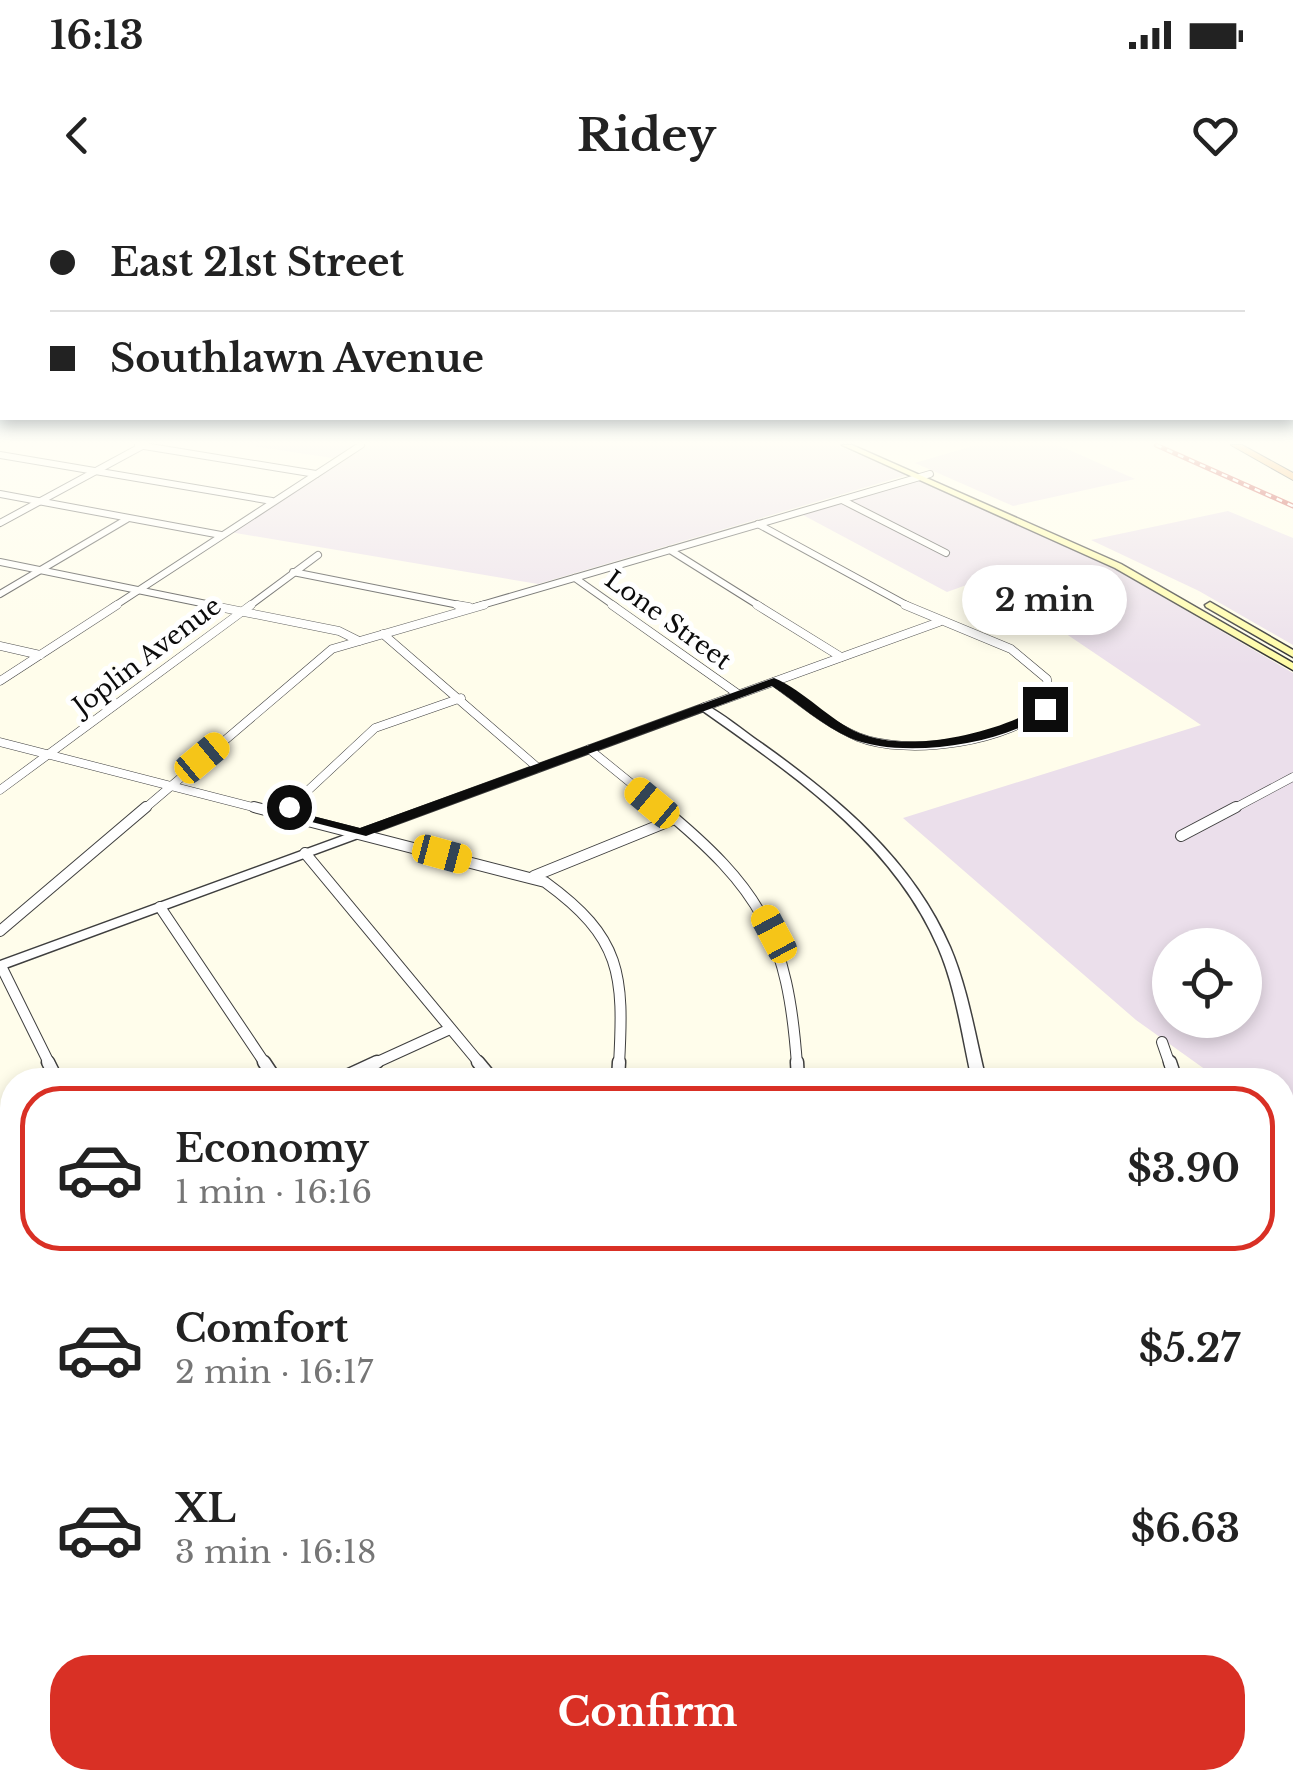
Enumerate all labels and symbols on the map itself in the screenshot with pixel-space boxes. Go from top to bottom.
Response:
street label: Lone Street [599,564,738,676]
callout: 2 min [962,564,1128,634]
street label: Joplin Avenue [64,590,227,724]
route end [1023,687,1068,732]
car [169,727,235,789]
car [619,772,685,834]
route start [267,785,312,830]
car [409,832,475,876]
car [747,900,801,968]

